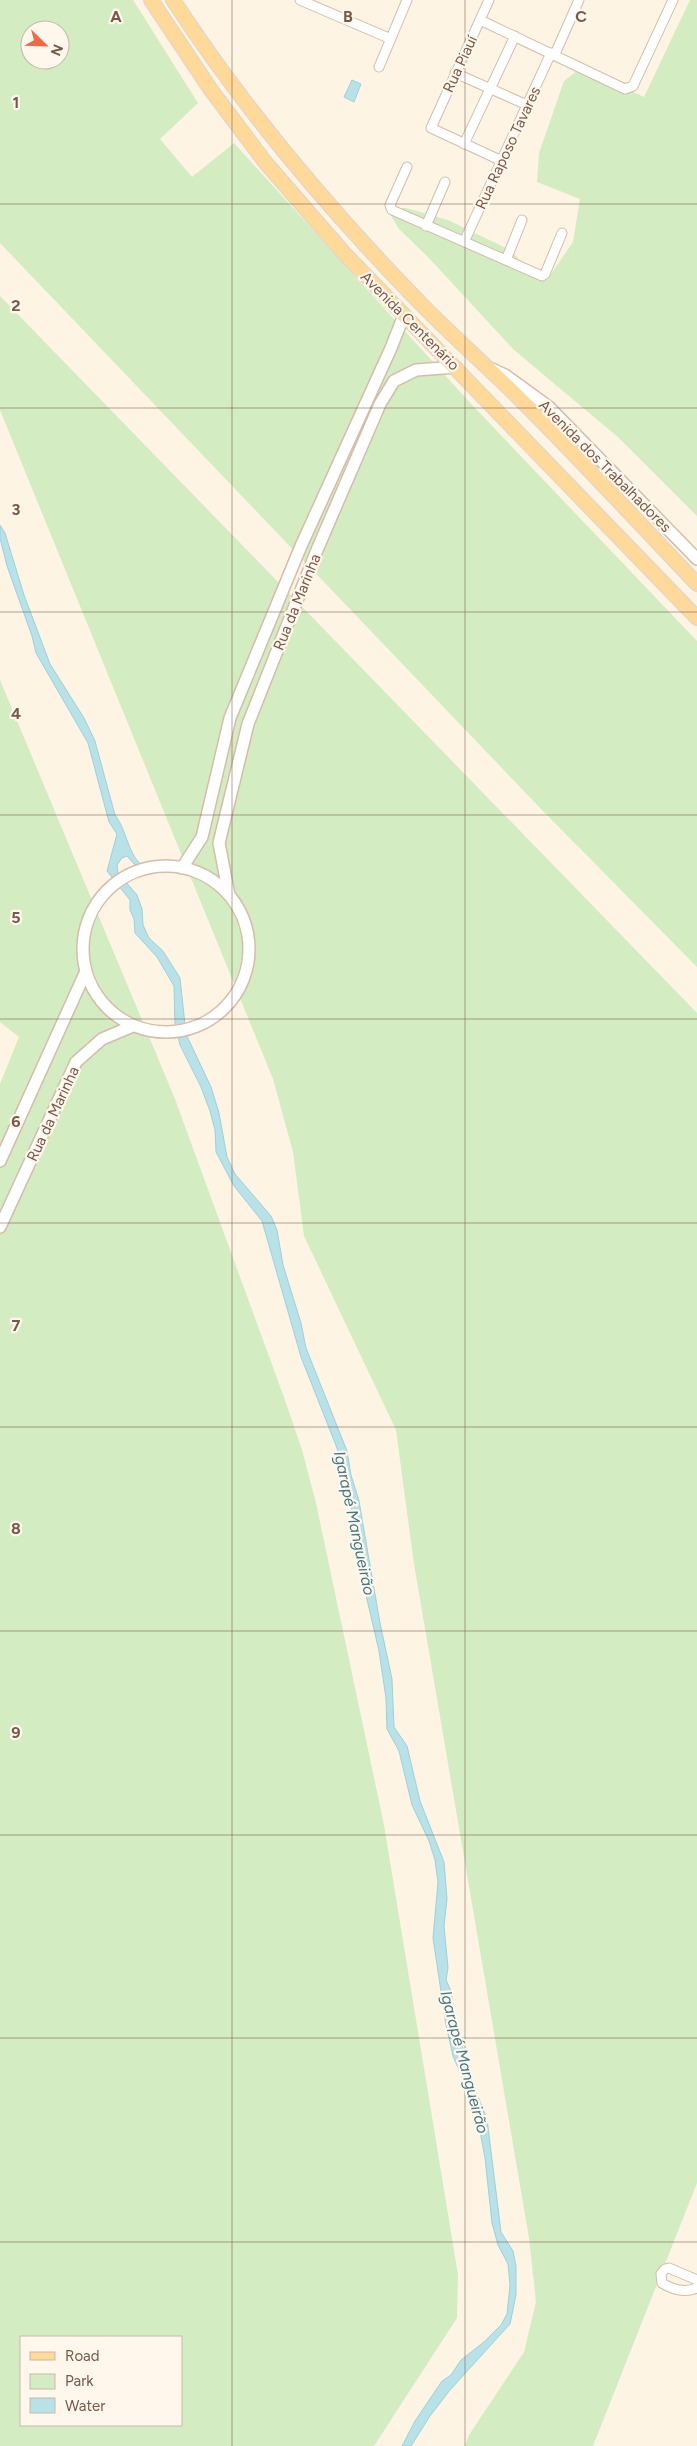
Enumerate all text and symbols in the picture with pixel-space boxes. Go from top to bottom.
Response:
text: A [110,7,122,26]
text: B [343,7,353,26]
text: C [575,7,587,26]
north arrow [20,20,70,70]
street label: Rua Piauí [439,31,482,95]
text: N [47,42,66,58]
street label: Rua Raposo Tavares [472,84,544,212]
text: 1 [13,93,19,112]
street label: Avenida Centenário [357,268,463,374]
text: 2 [11,296,21,315]
street label: Avenida dos Trabalhadores [535,396,675,536]
text: 3 [12,500,21,519]
street label: Rua da Marinha [269,551,325,653]
text: 4 [11,704,21,723]
text: 5 [11,908,21,927]
street label: Rua da Marinha [23,1064,83,1164]
text: 6 [11,1112,21,1131]
text: 7 [12,1316,21,1335]
water label: Igarapé Mangueirão [330,1449,379,1597]
text: 8 [11,1519,21,1538]
text: 9 [11,1723,21,1742]
water label: Igarapé Mangueirão [436,1989,493,2136]
legend [20,2336,182,2426]
text: Road [65,2347,100,2365]
text: Park [65,2372,94,2390]
text: Water [65,2397,105,2415]

